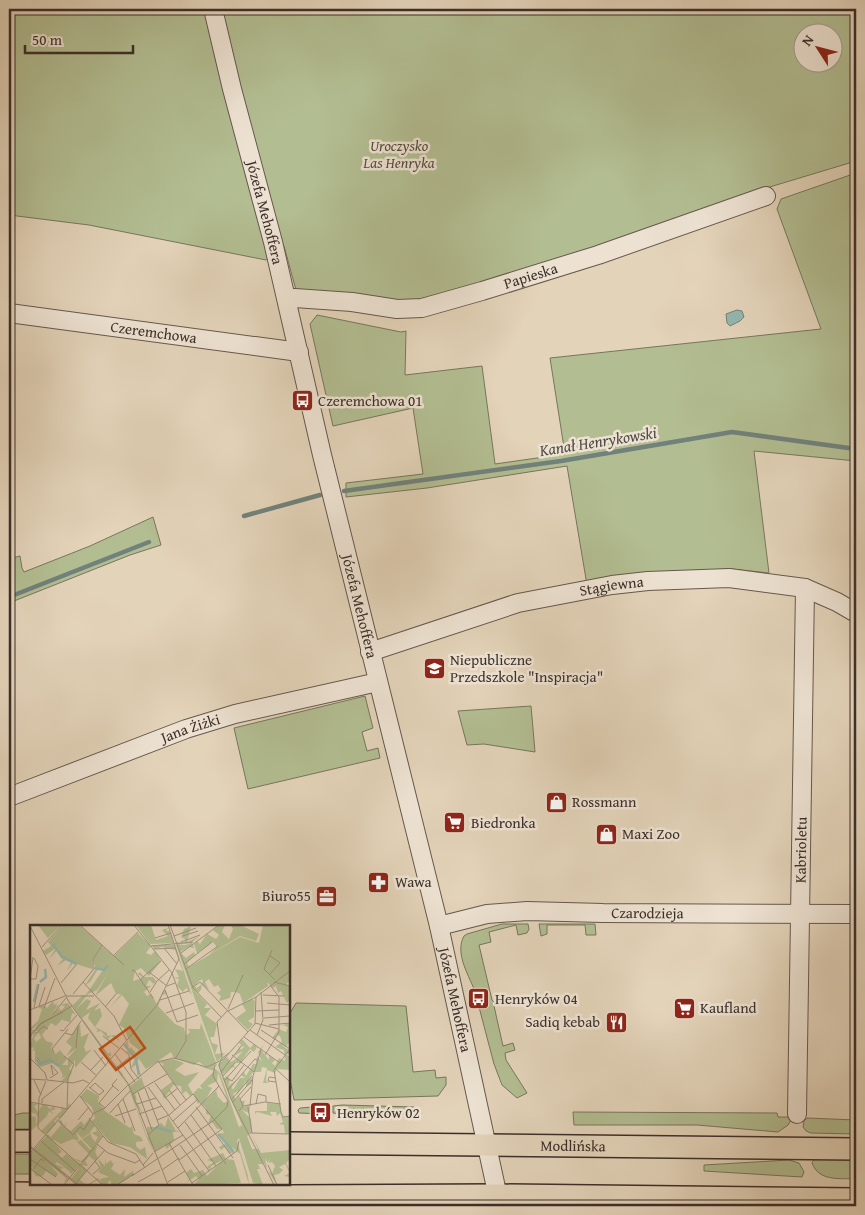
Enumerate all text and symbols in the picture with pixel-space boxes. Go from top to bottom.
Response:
scale bar [25,22,132,54]
north arrow [792,22,842,72]
text: 50 m [32,29,63,50]
text: N [797,30,819,50]
park label: Uroczysko Las Henryka [362,135,435,173]
street label: Józefa Mehoffera [241,156,289,266]
street label: Papieska [501,257,560,294]
street label: Czeremchowa [109,316,198,348]
bus stop icon: Czeremchowa 01 [290,389,314,413]
place label: Czeremchowa 01 [318,390,423,411]
water label: Kanał Henrykowski [537,420,658,462]
street label: Józefa Mehoffera [337,550,383,660]
street label: Stągiewna [578,571,645,601]
place label: Niepubliczne Przedszkole "Inspiracja" [450,649,603,687]
school or university icon: Niepubliczne Przedszkole "Inspiracja" [422,657,446,681]
street label: Jana Żiżki [156,708,222,748]
shop icon: Rossmann [544,790,568,814]
place label: Rossmann [572,791,637,812]
supermarket icon: Biedronka [443,811,467,835]
place label: Biedronka [471,812,536,833]
street label: Kabrioletu [790,816,812,883]
shop icon: Maxi Zoo [594,822,618,846]
place label: Maxi Zoo [622,823,680,844]
pharmacy icon: Wawa [367,870,391,894]
place label: Wawa [395,871,432,892]
office icon: Biuro55 [315,884,339,908]
place label: Biuro55 [262,885,311,906]
street label: Czarodzieja [611,902,684,923]
inset map [30,925,290,1185]
street label: Józefa Mehoffera [434,943,477,1054]
bus stop icon: Henryków 04 [467,987,491,1011]
place label: Henryków 04 [495,988,578,1009]
supermarket icon: Kaufland [672,996,696,1020]
place label: Kaufland [700,997,757,1018]
restaurant icon: Sadiq kebab [604,1010,628,1034]
place label: Sadiq kebab [525,1011,600,1032]
bus stop icon: Henryków 02 [309,1101,333,1125]
place label: Henryków 02 [337,1102,420,1123]
street label: Modlińska [540,1135,606,1156]

